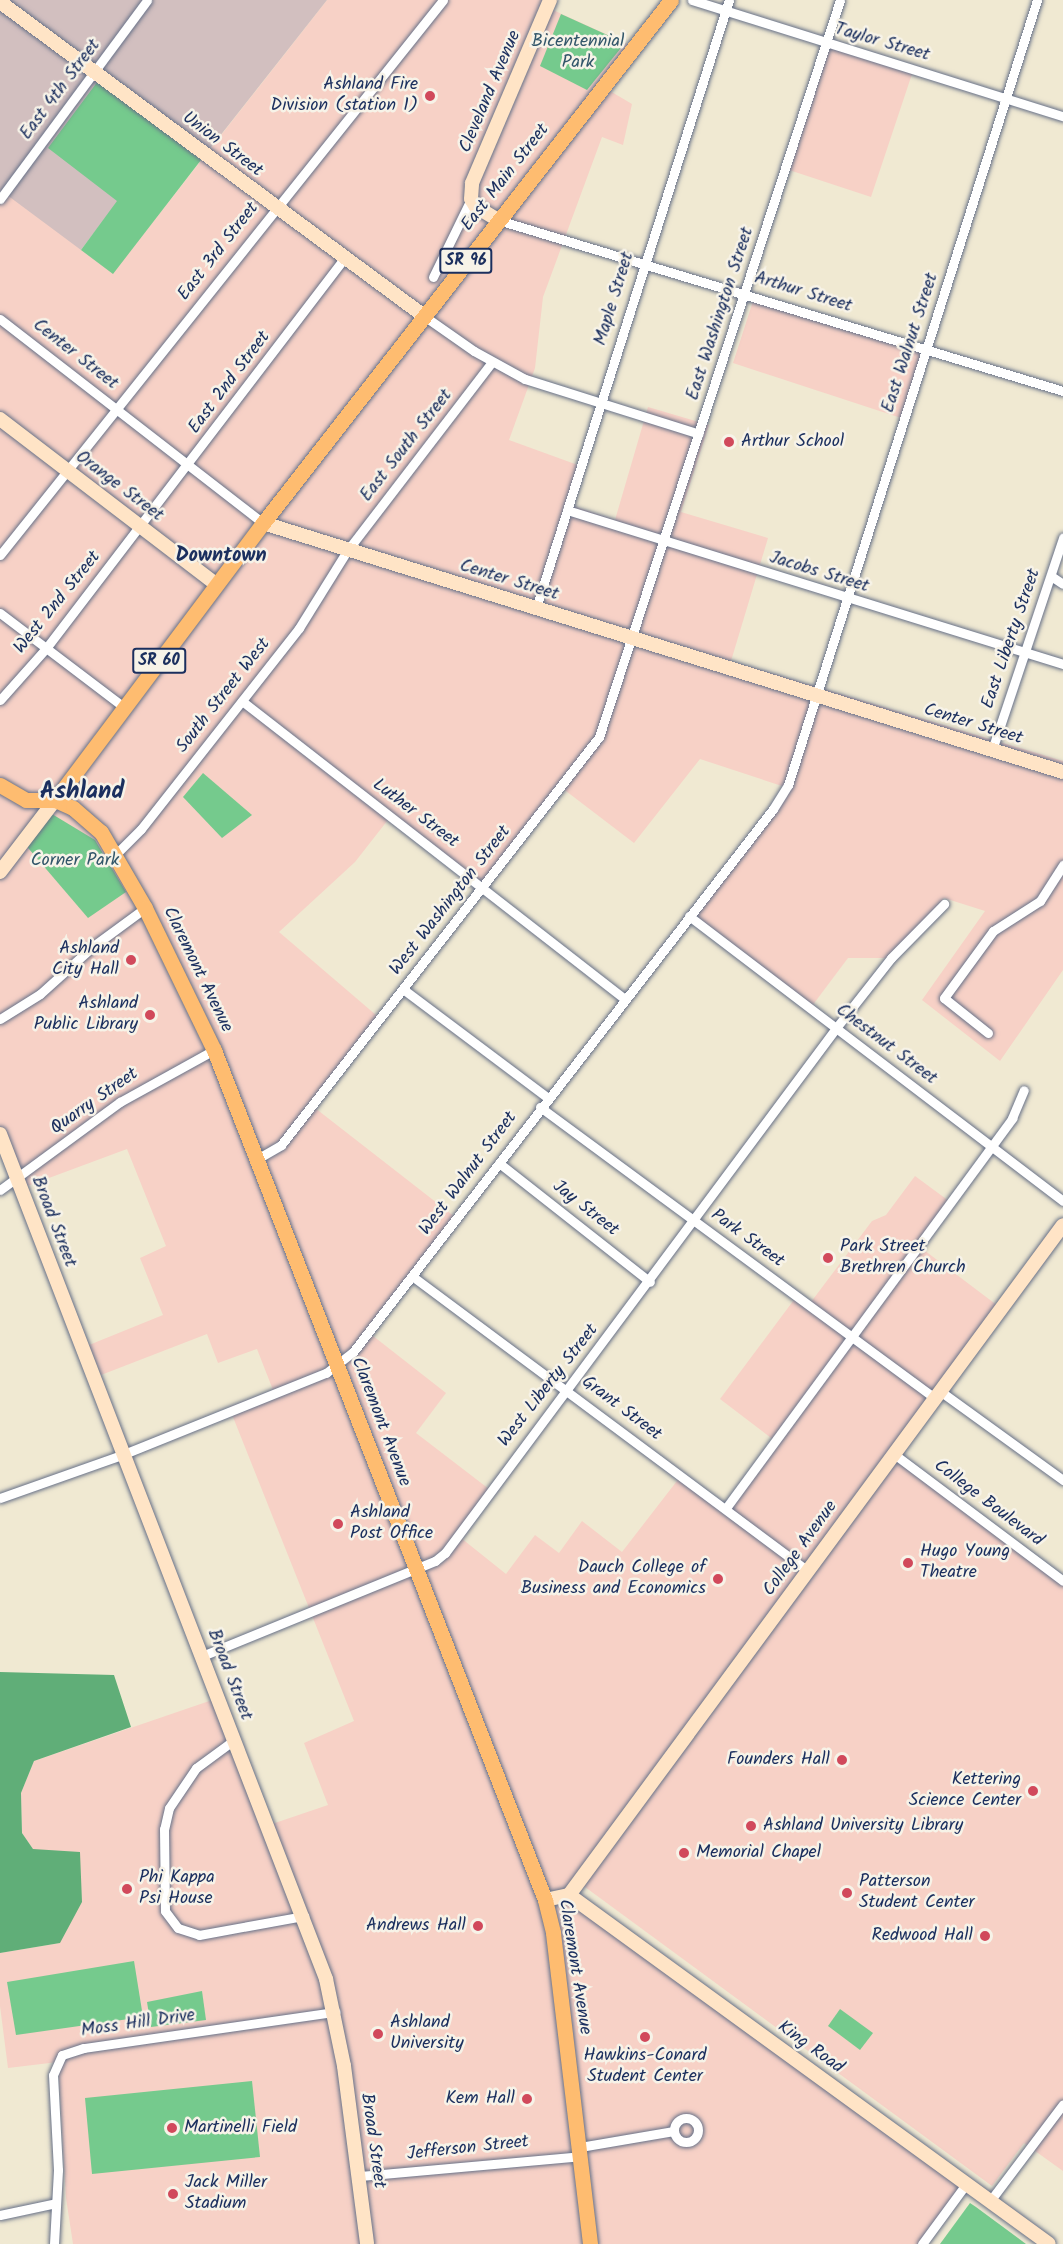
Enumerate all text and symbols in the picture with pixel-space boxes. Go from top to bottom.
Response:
street label: Taylor Street [832,19,932,67]
street label: Cleveland Avenue [456,28,526,156]
park label: Bicentennial Park [532,32,624,74]
street label: East 4th Street [16,35,106,145]
place label: Ashland Fire Division (station 1) [271,75,418,118]
marker: Ashland Fire Division (station 1) [423,89,437,103]
street label: Union Street [177,108,267,182]
street label: East Main Street [457,120,555,236]
street label: East 3rd Street [174,199,264,305]
street label: East Washington Street [683,225,759,403]
road number: SR 96 [439,248,493,274]
street label: Maple Street [591,250,639,348]
street label: Arthur Street [752,268,854,318]
street label: East Walnut Street [878,270,944,416]
street label: Center Street [28,315,122,395]
street label: East 2nd Street [184,327,276,439]
street label: East South Street [356,386,458,506]
place label: Arthur School [741,431,844,453]
marker: Arthur School [722,435,736,449]
street label: Orange Street [71,447,167,527]
district label: Downtown [175,544,267,568]
street label: West 2nd Street [10,547,106,659]
street label: Jacobs Street [767,548,871,598]
street label: Center Street [457,556,561,606]
street label: East Liberty Street [978,566,1046,712]
street label: South Street West [172,634,276,758]
road number: SR 60 [132,648,186,674]
street label: Center Street [921,700,1025,750]
street label: Luther Street [368,775,462,853]
district label: Ashland [40,778,124,806]
street label: West Washington Street [386,822,516,980]
park label: Corner Park [31,850,119,872]
street label: Claremont Avenue [157,904,237,1036]
place label: Ashland City Hall [52,939,119,982]
marker: Ashland City Hall [124,953,138,967]
place label: Ashland Public Library [34,994,138,1036]
street label: Chestnut Street [831,1000,941,1090]
marker: Ashland Public Library [143,1008,157,1022]
street label: Quarry Street [47,1064,143,1140]
street label: West Walnut Street [416,1108,522,1240]
street label: Broad Street [26,1173,80,1271]
street label: Jay Street [548,1176,622,1242]
street label: Park Street [706,1205,788,1273]
place label: Park Street Brethren Church [840,1237,966,1280]
marker: Park Street Brethren Church [821,1251,835,1265]
street label: West Liberty Street [494,1320,604,1452]
street label: Claremont Avenue [345,1354,415,1490]
street label: Grant Street [577,1372,665,1446]
street label: College Boulevard [929,1456,1047,1552]
street label: College Avenue [759,1497,843,1601]
place label: Ashland Post Office [350,1503,433,1546]
marker: Ashland Post Office [331,1517,345,1531]
place label: Hugo Young Theatre [920,1542,1010,1584]
marker: Hugo Young Theatre [901,1556,915,1570]
place label: Dauch College of Business and Economics [521,1558,706,1600]
marker: Dauch College of Business and Economics [711,1572,725,1586]
street label: Broad Street [202,1626,256,1724]
place label: Founders Hall [727,1749,830,1771]
marker: Founders Hall [835,1753,849,1767]
place label: Kettering Science Center [909,1770,1021,1812]
marker: Kettering Science Center [1026,1784,1040,1798]
place label: Ashland University Library [763,1815,963,1837]
marker: Ashland University Library [744,1819,758,1833]
place label: Memorial Chapel [696,1842,821,1864]
marker: Memorial Chapel [677,1846,691,1860]
place label: Phi Kappa Psi House [139,1868,215,1910]
place label: Patterson Student Center [859,1872,975,1914]
marker: Phi Kappa Psi House [120,1882,134,1896]
marker: Patterson Student Center [840,1886,854,1900]
street label: Claremont Avenue [553,1898,595,2036]
place label: Andrews Hall [366,1915,466,1937]
marker: Andrews Hall [471,1919,485,1933]
place label: Redwood Hall [871,1925,973,1947]
marker: Redwood Hall [978,1929,992,1943]
street label: Moss Hill Drive [80,2005,196,2043]
place label: Ashland University [390,2013,464,2056]
street label: King Road [773,2017,847,2079]
marker: Ashland University [371,2027,385,2041]
marker: Hawkins-Conard Student Center [638,2030,652,2044]
place label: Hawkins-Conard Student Center [584,2046,706,2088]
place label: Kem Hall [445,2088,515,2110]
street label: Broad Street [355,2092,389,2190]
marker: Kem Hall [520,2092,534,2106]
place label: Martinelli Field [184,2117,297,2139]
marker: Martinelli Field [165,2121,179,2135]
street label: Jefferson Street [406,2132,530,2166]
place label: Jack Miller Stadium [185,2173,267,2216]
marker: Jack Miller Stadium [166,2187,180,2201]

